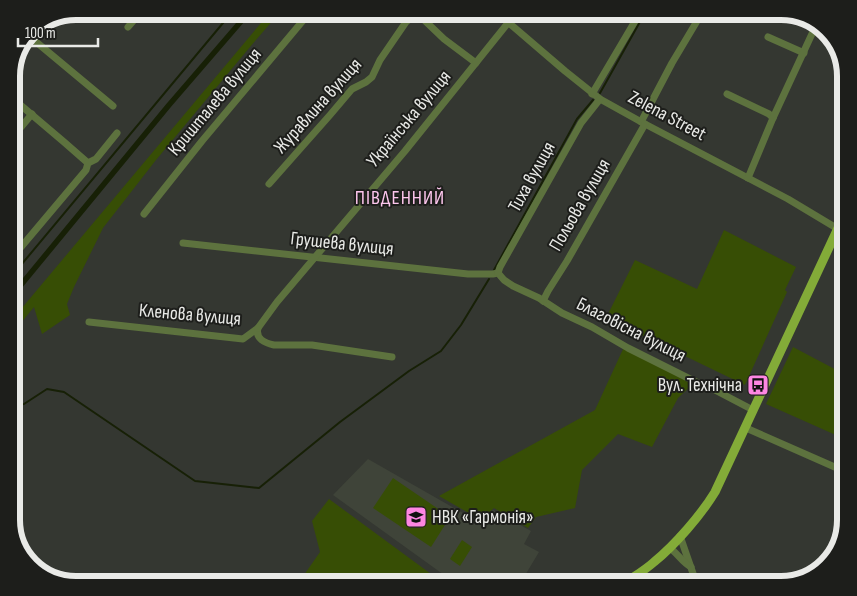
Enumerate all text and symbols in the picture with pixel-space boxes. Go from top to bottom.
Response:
scale bar [18,15,98,47]
text: 100 m [25,24,56,43]
street label: Кришталева вулиця [163,43,267,161]
street label: Журавлина вулиця [269,54,367,158]
street label: Українська вулиця [362,66,456,172]
street label: Zelena Street [624,86,710,146]
street label: Тиха вулиця [503,138,561,216]
street label: Польова вулиця [544,155,616,255]
district label: ПІВДЕННИЙ [355,186,445,210]
street label: Грушева вулиця [289,227,395,261]
street label: Благовісна вулиця [572,293,690,367]
street label: Кленова вулиця [138,299,242,331]
bus stop icon: Вул. Технічна [746,373,770,397]
place label: Вул. Технічна [658,374,742,397]
school or university icon: НВК «Гармонія» [404,505,428,529]
place label: НВК «Гармонія» [432,506,534,529]

